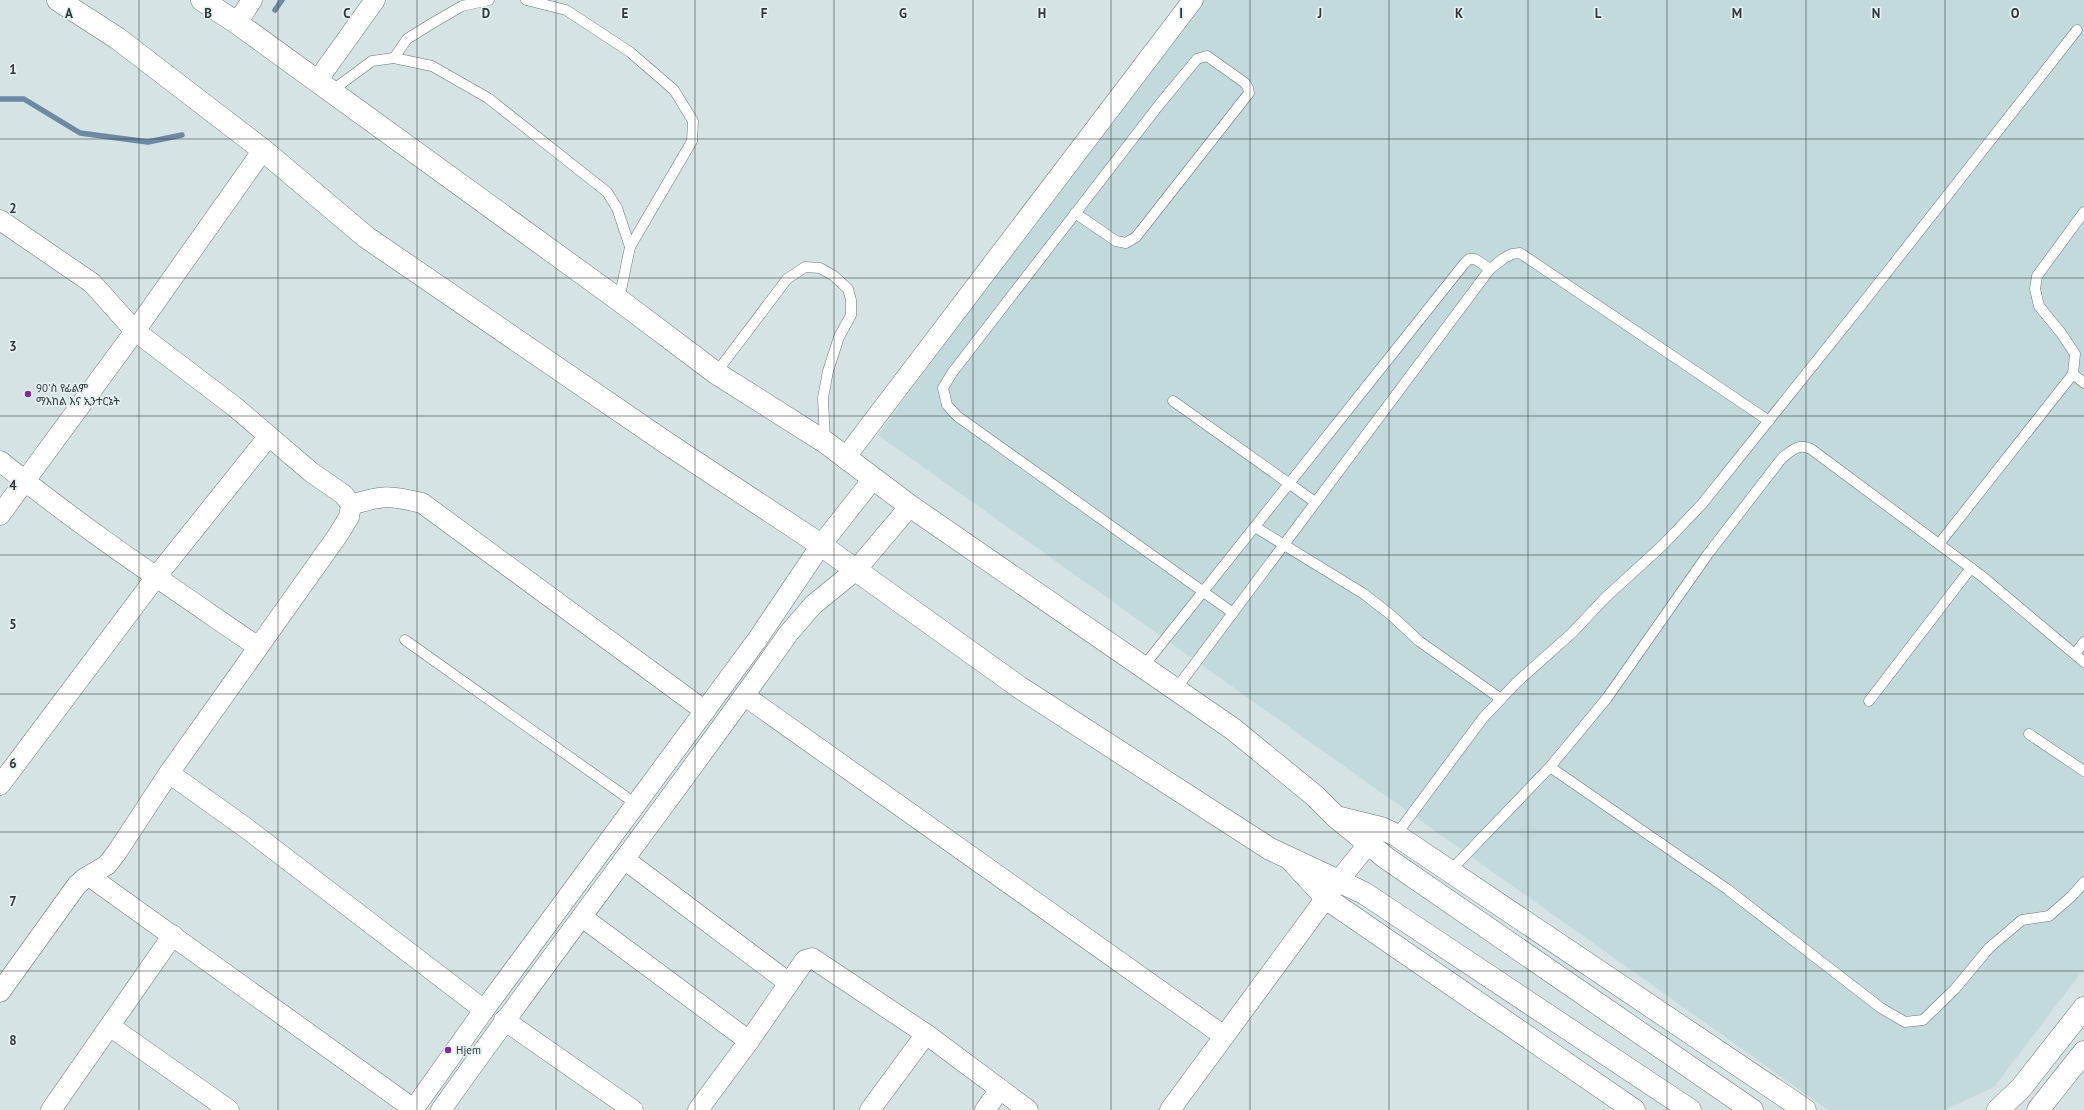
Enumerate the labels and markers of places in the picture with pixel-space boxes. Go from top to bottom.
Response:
place label: 90'ስ የፊልም ማእከል እና ኢንተርኔት [36,381,120,408]
marker: 90'ስ የፊልም ማእከል እና ኢንተርኔት [23,389,33,399]
place label: Hjem [456,1043,481,1057]
marker: Hjem [443,1045,453,1055]

